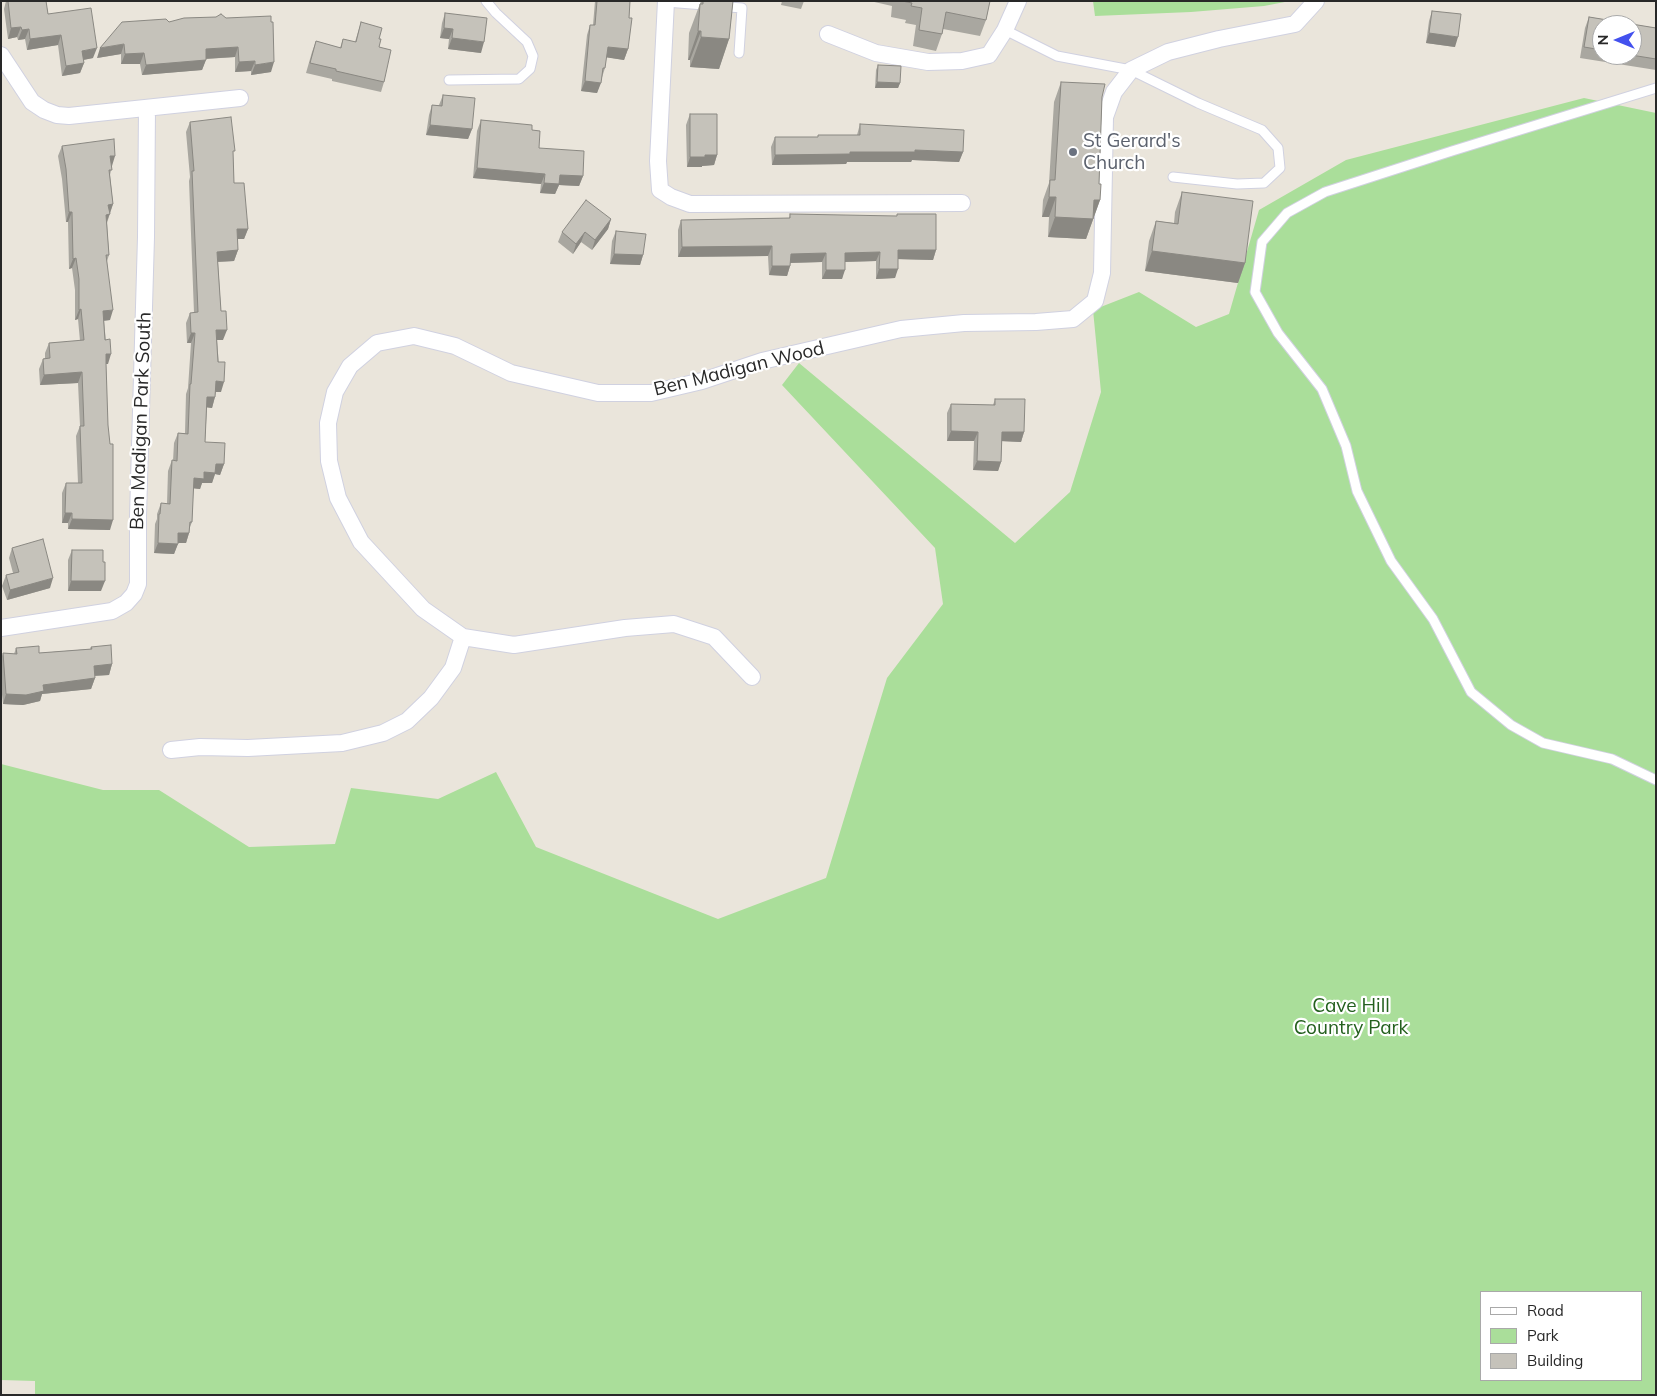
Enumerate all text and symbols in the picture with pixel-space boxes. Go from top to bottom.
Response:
north arrow [1592,15,1642,65]
text: N [1594,35,1612,45]
place label: St Gerard's Church [1083,130,1181,174]
marker: St Gerard's Church [1067,146,1079,158]
street label: Ben Madigan Park South [126,312,156,530]
street label: Ben Madigan Wood [651,337,827,401]
park label: Cave Hill Country Park [1294,995,1408,1039]
legend [1480,1291,1642,1381]
text: Road [1527,1301,1564,1320]
text: Park [1527,1326,1559,1345]
text: Building [1527,1351,1583,1370]

